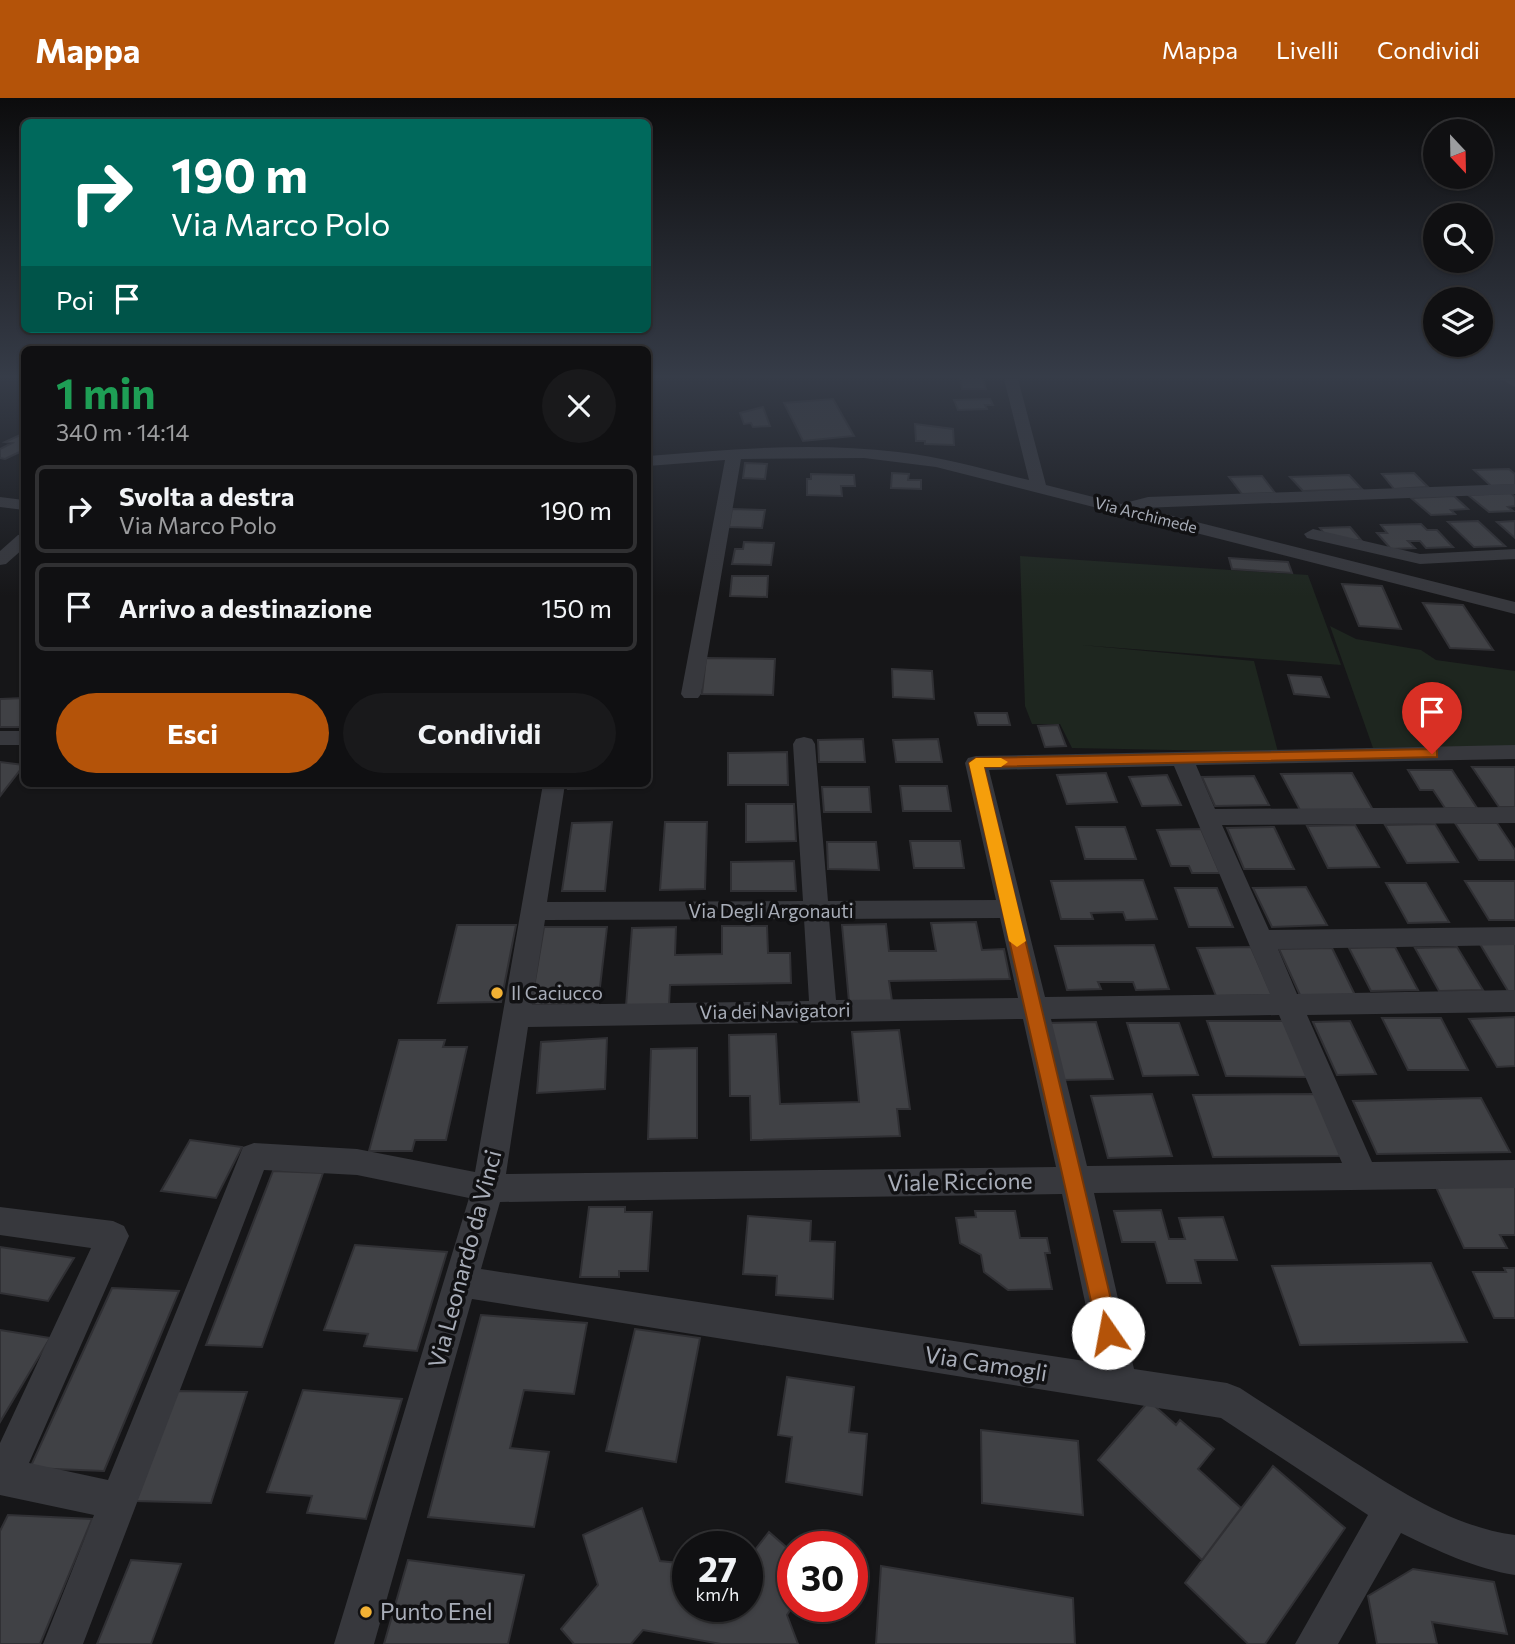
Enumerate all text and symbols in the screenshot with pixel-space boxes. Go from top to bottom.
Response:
text: Mappa [35,29,140,70]
text: Mappa [1162,35,1238,64]
text: Livelli [1276,35,1339,64]
text: Condividi [1377,35,1480,64]
north arrow [1423,119,1493,189]
map controls [1423,119,1493,357]
text: 190 m [171,143,308,203]
icon: right [56,147,147,238]
text: Via Marco Polo [171,203,390,243]
button: search [1423,203,1493,273]
icon: arrive [108,280,146,318]
text: Poi [56,284,94,315]
button: layers [1423,287,1493,357]
text: 1 min [56,366,156,418]
button: close [542,369,616,443]
text: 340 m · 14:14 [56,418,189,446]
text: Svolta a destra [119,480,294,511]
icon: right [60,490,98,528]
street label: Via Archimede [1093,493,1199,536]
text: 190 m [540,494,612,525]
text: Via Marco Polo [119,511,277,539]
icon: arrive [60,588,98,626]
text: Arrivo a destinazione [119,592,372,623]
text: 150 m [541,592,612,623]
pin [1402,682,1462,754]
button: Esci [56,693,329,773]
button: Condividi [343,693,616,773]
icon: arrive [1413,693,1451,731]
street label: Via Degli Argonauti [688,899,854,922]
place label: Il Caciucco [511,981,603,1004]
marker: Il Caciucco [489,985,505,1001]
street label: Via dei Navigatori [699,998,851,1023]
street label: Via Leonardo da Vinci [421,1147,507,1371]
street label: Viale Riccione [887,1166,1033,1196]
position arrow [1071,1296,1145,1370]
street label: Via Camogli [923,1339,1050,1387]
speed limit sign: 30 [777,1531,868,1622]
text: 27 [698,1546,737,1589]
text: km/h [696,1583,739,1605]
place label: Punto Enel [380,1597,493,1625]
marker: Punto Enel [358,1604,374,1620]

